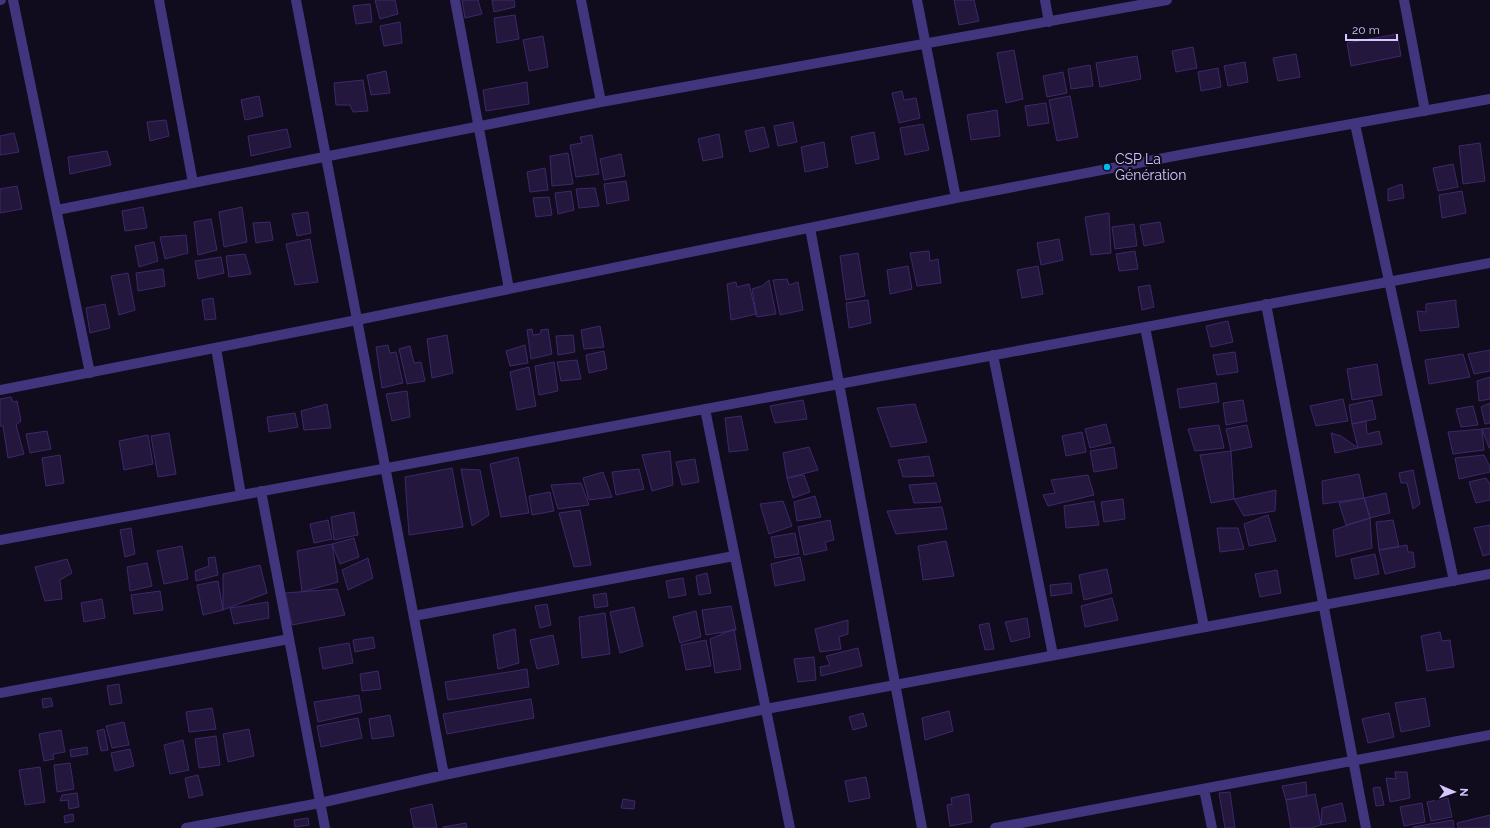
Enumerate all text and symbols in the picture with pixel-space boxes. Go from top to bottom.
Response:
scale bar [1346,16,1397,42]
text: 20 m [1352,23,1380,37]
place label: CSP La Génération [1115,151,1186,183]
marker: CSP La Génération [1102,162,1112,172]
north arrow [1434,772,1474,812]
text: N [1457,788,1470,797]

